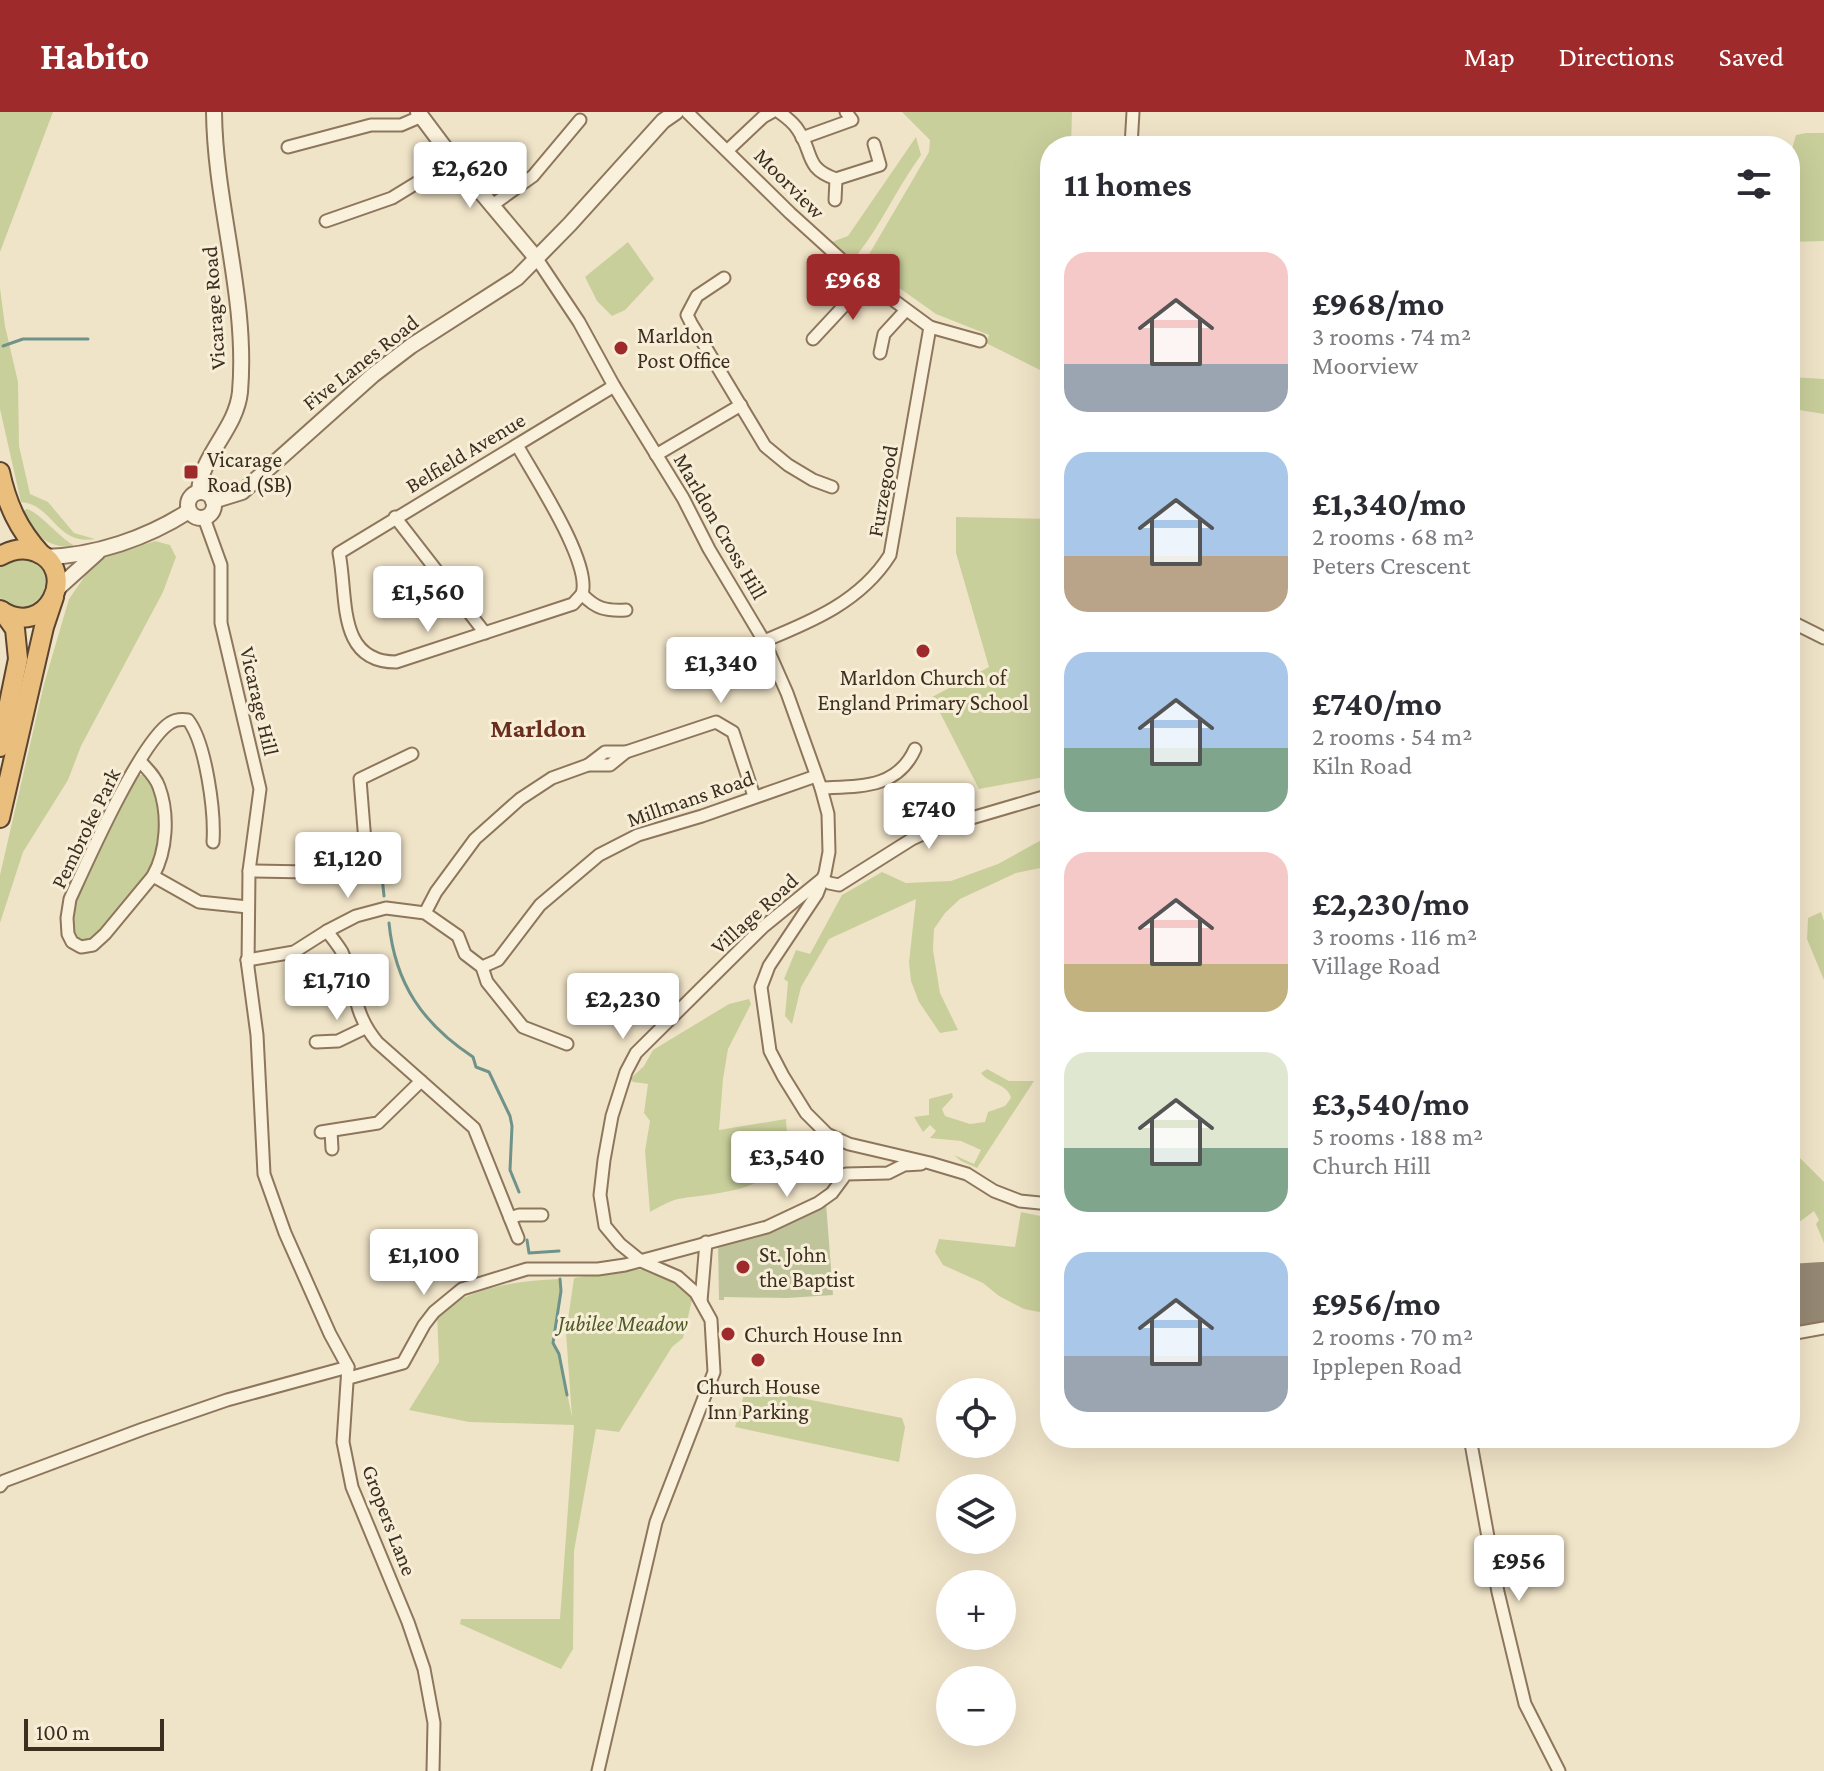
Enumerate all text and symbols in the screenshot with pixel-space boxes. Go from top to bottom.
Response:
text: Habito [40,35,149,77]
text: Map [1464,41,1515,72]
text: Directions [1559,41,1674,72]
text: Saved [1718,41,1784,72]
pin: £2,620 [405,142,535,210]
street label: Moorview [749,143,831,224]
text: £2,620 [432,153,508,182]
icon: filters [1732,162,1776,206]
text: 11 homes [1064,166,1192,203]
street label: Vicarage Road [197,245,230,371]
pin: £968 [806,254,900,322]
text: £968 [825,265,881,294]
icon: home [1128,284,1224,380]
text: £968/mo [1312,285,1444,322]
street label: Five Lanes Road [297,309,424,415]
text: 3 rooms · 74 m² [1312,322,1471,351]
place label: Marldon Post Office [637,323,730,373]
marker: Marldon Post Office [612,339,630,357]
text: Moorview [1312,351,1418,380]
street label: Belfield Avenue [401,407,530,498]
street label: Furzegood [862,443,903,539]
place label: Vicarage Road (SB) [207,447,293,498]
street label: Marldon Cross Hill [669,449,773,604]
marker: Vicarage Road (SB) [182,463,200,481]
icon: home [1128,484,1224,580]
text: £1,340/mo [1312,485,1466,522]
text: 2 rooms · 68 m² [1312,522,1474,551]
text: Peters Crescent [1312,551,1470,580]
pin: £1,560 [363,566,493,634]
text: £1,560 [391,577,465,606]
pin: £1,340 [656,637,786,705]
marker: Marldon Church of England Primary School [914,642,932,660]
street label: Vicarage Hill [235,644,284,758]
text: £1,340 [684,648,758,677]
place label: Marldon Church of England Primary School [817,665,1029,715]
icon: home [1128,684,1224,780]
text: £740/mo [1312,685,1442,722]
district label: Marldon [490,714,586,743]
text: 2 rooms · 54 m² [1312,722,1472,751]
text: Kiln Road [1312,751,1412,780]
street label: Pembroke Park [46,764,126,892]
street label: Millmans Road [623,765,757,832]
pin: £740 [882,783,976,851]
text: £740 [902,794,956,823]
pin: £1,120 [283,832,413,900]
text: £1,120 [313,843,383,872]
street label: Village Road [706,867,803,959]
icon: home [1128,884,1224,980]
text: £2,230/mo [1312,885,1470,922]
text: 3 rooms · 116 m² [1312,922,1477,951]
text: Village Road [1312,951,1440,980]
pin: £1,710 [272,954,402,1022]
text: £1,710 [303,965,371,994]
pin: £2,230 [558,973,688,1041]
text: £2,230 [585,984,661,1013]
icon: home [1128,1084,1224,1180]
text: £3,540/mo [1312,1085,1470,1122]
text: 5 rooms · 188 m² [1312,1122,1483,1151]
pin: £3,540 [722,1131,852,1199]
text: £3,540 [749,1142,825,1171]
text: Church Hill [1312,1151,1431,1180]
pin: £1,100 [359,1229,489,1297]
text: £1,100 [388,1240,460,1269]
place label: St. John the Baptist [759,1242,855,1292]
marker: St. John the Baptist [734,1258,752,1276]
icon: home [1128,1284,1224,1380]
text: £956/mo [1312,1285,1441,1322]
park label: Jubilee Meadow [554,1311,688,1336]
place label: Church House Inn [744,1322,903,1347]
text: 2 rooms · 70 m² [1312,1322,1473,1351]
marker: Church House Inn [719,1325,737,1343]
marker: Church House Inn Parking [749,1351,767,1369]
text: Ipplepen Road [1312,1351,1462,1380]
place label: Church House Inn Parking [696,1374,820,1424]
map controls [936,1378,1016,1746]
button: locate [936,1378,1016,1458]
street label: Gropers Lane [357,1461,422,1579]
button: layers [936,1474,1016,1554]
pin: £956 [1472,1535,1566,1603]
text: £956 [1492,1546,1546,1575]
button: + [936,1570,1016,1650]
button: − [936,1666,1016,1746]
scale bar [24,1715,164,1751]
text: 100 m [36,1720,90,1745]

